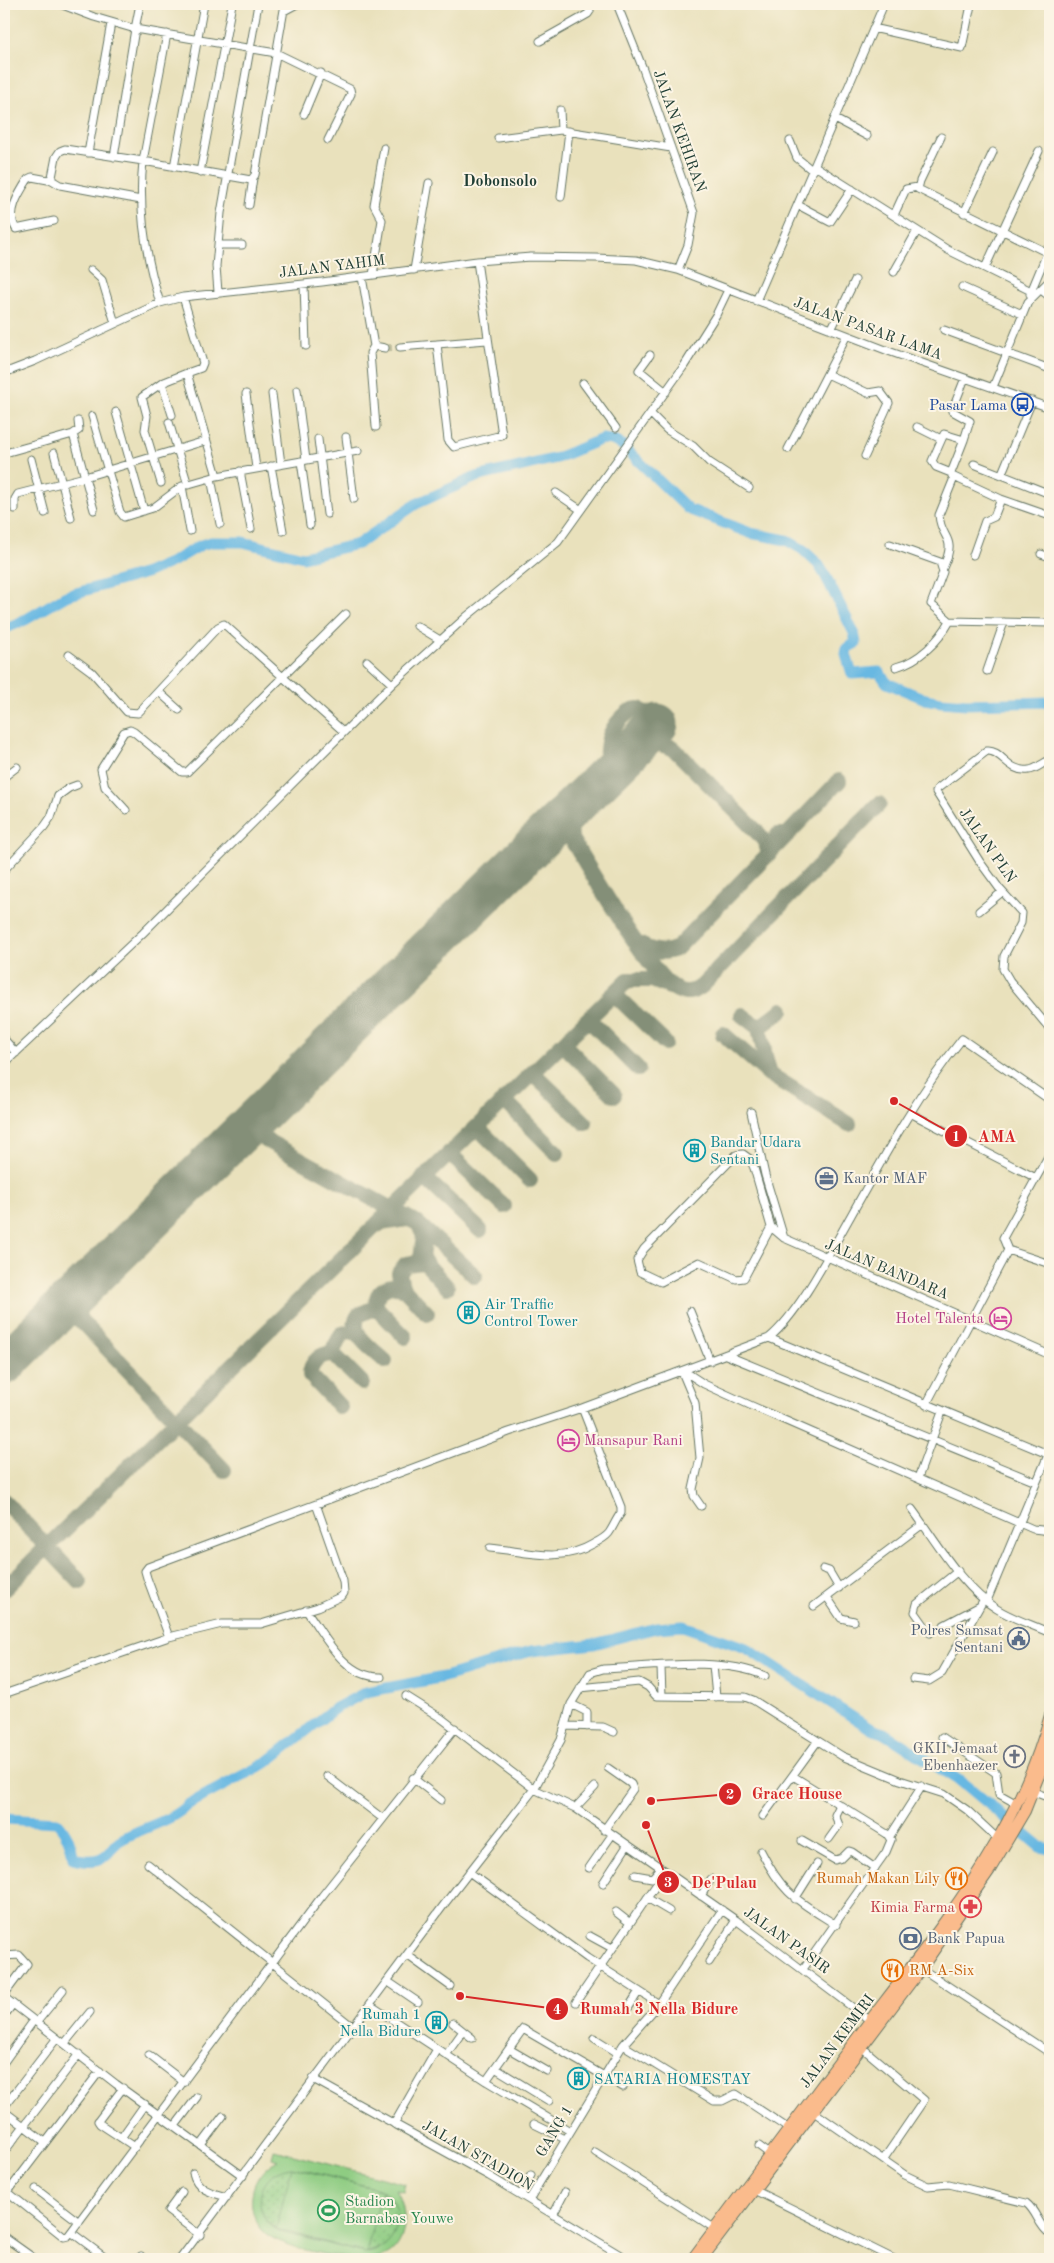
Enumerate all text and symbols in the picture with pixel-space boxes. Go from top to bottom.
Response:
street label: JALAN KEHIRAN [649,68,708,195]
district label: Dobonsolo [463,174,537,190]
street label: JALAN YAHIM [278,254,386,281]
street label: JALAN PASAR LAMA [791,295,944,364]
bus stop icon: Pasar Lama [1011,393,1035,417]
place label: Pasar Lama [929,399,1008,414]
street label: JALAN PLN [955,806,1018,886]
callout: AMA [943,1120,1027,1151]
text: 1 [952,1130,960,1145]
text: AMA [978,1130,1016,1146]
place label: Bandar Udara Sentani [710,1136,802,1168]
building icon: Bandar Udara Sentani [682,1139,706,1163]
office icon: Kantor MAF [815,1166,839,1190]
place label: Kantor MAF [843,1172,927,1187]
street label: JALAN BANDARA [822,1237,951,1303]
place label: Air Traffic Control Tower [484,1298,578,1330]
building icon: Air Traffic Control Tower [456,1301,480,1325]
hotel icon: Hotel Talenta [988,1306,1012,1330]
place label: Hotel Talenta [895,1312,985,1327]
hotel icon: Mansapur Rani [556,1428,580,1452]
place label: Mansapur Rani [584,1434,682,1449]
place label: Polres Samsat Sentani [911,1624,1003,1656]
public building icon: Polres Samsat Sentani [1007,1627,1031,1651]
place label: GKII Jemaat Ebenhaezer [913,1742,998,1774]
church icon: GKII Jemaat Ebenhaezer [1002,1745,1026,1769]
callout: Grace House [717,1778,853,1809]
text: Grace House [752,1787,842,1803]
text: 2 [726,1788,734,1803]
restaurant icon: Rumah Makan Lily [944,1866,968,1890]
callout: De'Pulau [656,1867,767,1898]
place label: Rumah Makan Lily [816,1872,940,1887]
text: 3 [664,1876,672,1891]
text: De'Pulau [691,1876,757,1892]
pharmacy icon: Kimia Farma [959,1895,983,1919]
place label: Kimia Farma [870,1901,956,1916]
street label: JALAN PASIR [740,1905,832,1978]
bank icon: Bank Papua [899,1926,923,1950]
place label: Bank Papua [927,1932,1006,1947]
restaurant icon: RM A-Six [881,1958,905,1982]
place label: RM A-Six [909,1964,975,1979]
street label: JALAN KEMIRI [798,1992,878,2091]
callout: Rumah 3 Nella Bidure [545,1993,749,2024]
text: Rumah 3 Nella Bidure [580,2002,738,2018]
text: 4 [553,2003,561,2018]
place label: Rumah 1 Nella Bidure [340,2008,421,2040]
building icon: Rumah 1 Nella Bidure [425,2011,449,2035]
building icon: SATARIA HOMESTAY [566,2067,590,2091]
place label: SATARIA HOMESTAY [594,2073,751,2088]
street label: GANG 1 [534,2103,576,2160]
street label: JALAN STADION [419,2118,536,2194]
place label: Stadion Barnabas Youwe [345,2195,453,2227]
sports icon: Stadion Barnabas Youwe [317,2198,341,2222]

